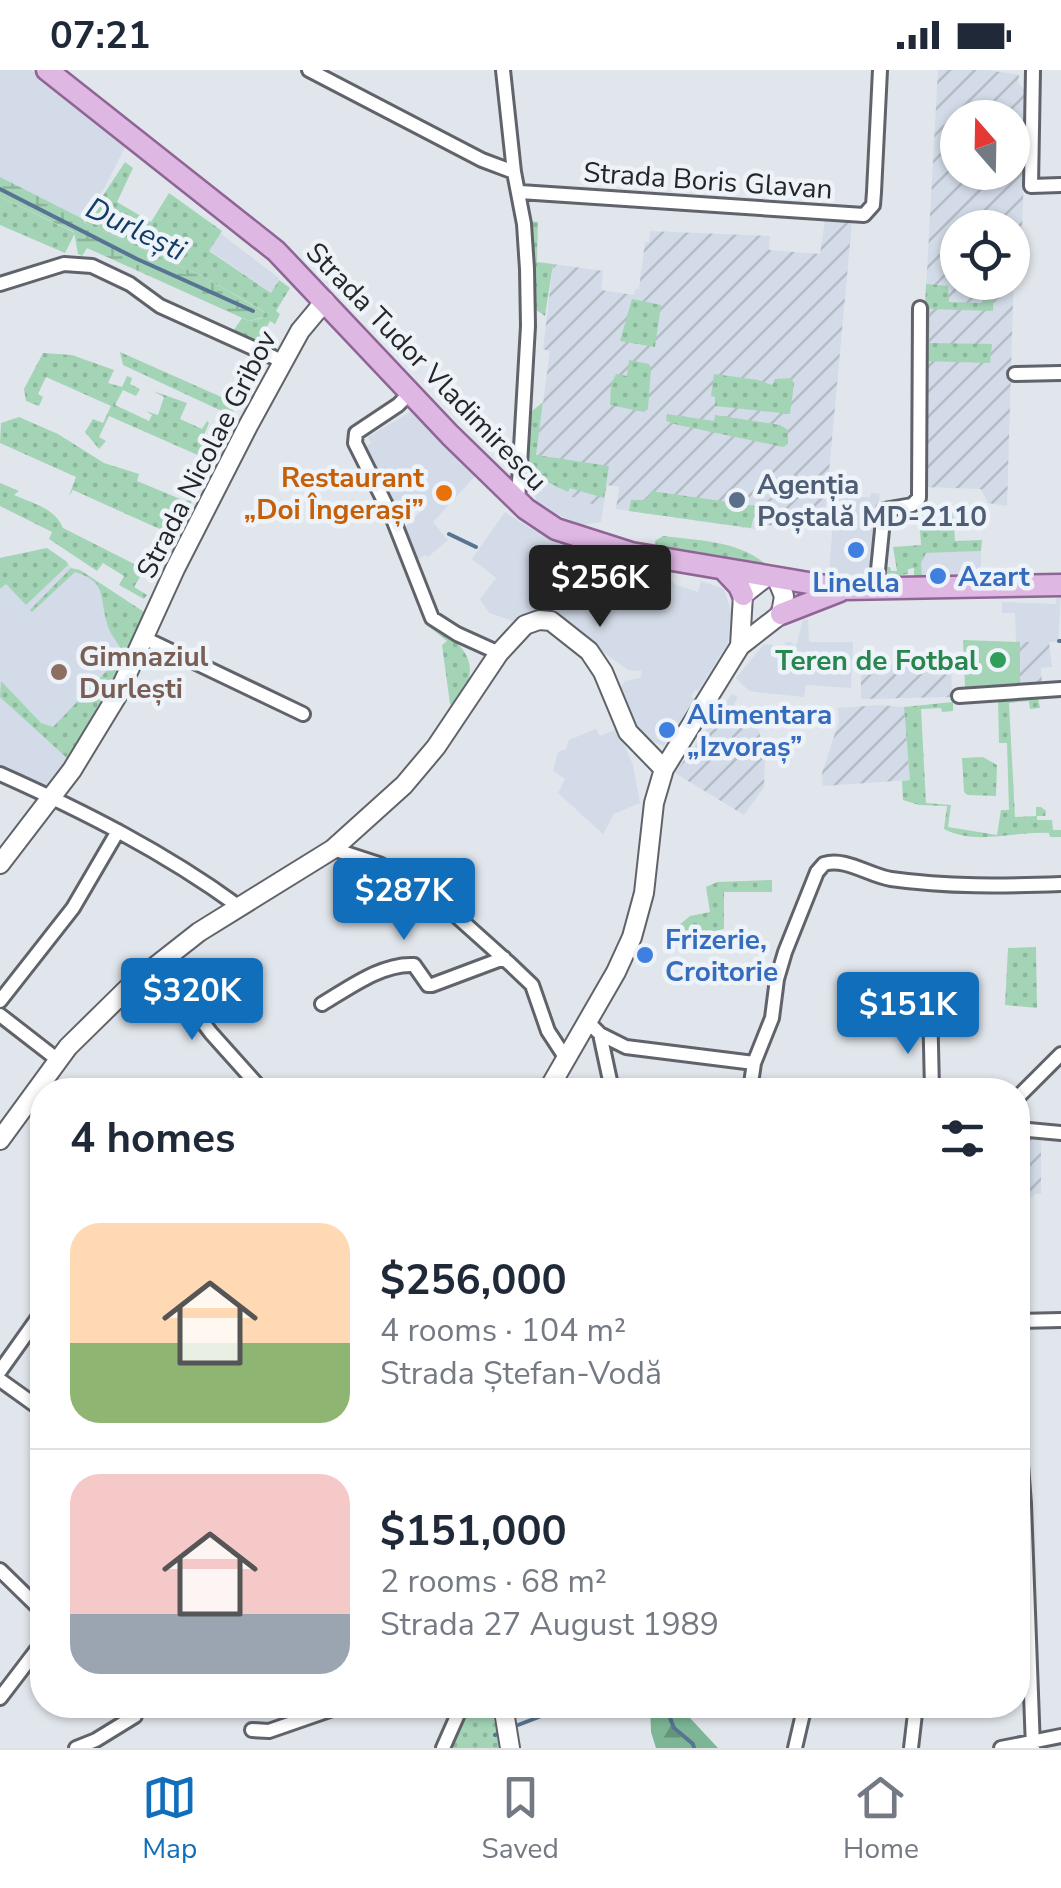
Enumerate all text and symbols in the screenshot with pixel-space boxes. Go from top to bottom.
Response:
text: 07:21 [50,10,151,61]
north arrow [940,100,1030,190]
map controls [940,100,1030,300]
street label: Strada Boris Glavan [582,153,834,209]
water label: Durlești [79,188,193,272]
button: locate [940,210,1030,300]
street label: Strada Tudor Vladimirescu [297,234,555,499]
street label: Strada Nicolae Gribov [128,323,286,585]
place label: Restaurant „Doi Îngerași” [244,459,424,529]
place label: Agenția Poștală MD-2110 [757,466,987,536]
marker: Restaurant „Doi Îngerași” [433,482,455,504]
marker: Agenția Poștală MD-2110 [726,489,748,511]
marker: Linella [845,539,867,561]
pin: $256K [530,545,670,630]
text: $256K [551,556,649,599]
place label: Azart [958,558,1030,596]
place label: Linella [812,564,900,602]
marker: Azart [927,565,949,587]
place label: Gimnaziul Durlești [79,638,209,708]
place label: Teren de Fotbal [775,642,978,680]
marker: Teren de Fotbal [987,649,1009,671]
marker: Gimnaziul Durlești [48,661,70,683]
place label: Alimentara „Izvoraș” [687,696,832,766]
marker: Alimentara „Izvoraș” [656,719,678,741]
pin: $287K [334,858,474,943]
text: $287K [355,869,453,912]
place label: Frizerie, Croitorie [665,921,778,991]
marker: Frizerie, Croitorie [634,944,656,966]
pin: $320K [122,958,262,1043]
text: $320K [143,969,241,1012]
pin: $151K [838,972,978,1057]
text: $151K [859,983,957,1026]
text: 4 homes [70,1110,235,1167]
icon: filters [935,1111,990,1166]
text: $256,000 [380,1252,567,1309]
icon: home [150,1263,270,1383]
text: 4 rooms · 104 m² [380,1309,626,1352]
text: Strada Ștefan-Vodă [380,1352,662,1395]
text: $151,000 [380,1503,567,1560]
icon: home [150,1514,270,1634]
text: 2 rooms · 68 m² [380,1560,607,1603]
text: Strada 27 August 1989 [380,1603,719,1646]
tab: Map [142,1770,197,1868]
tab: Saved [481,1770,559,1868]
tab: Home [843,1770,919,1868]

